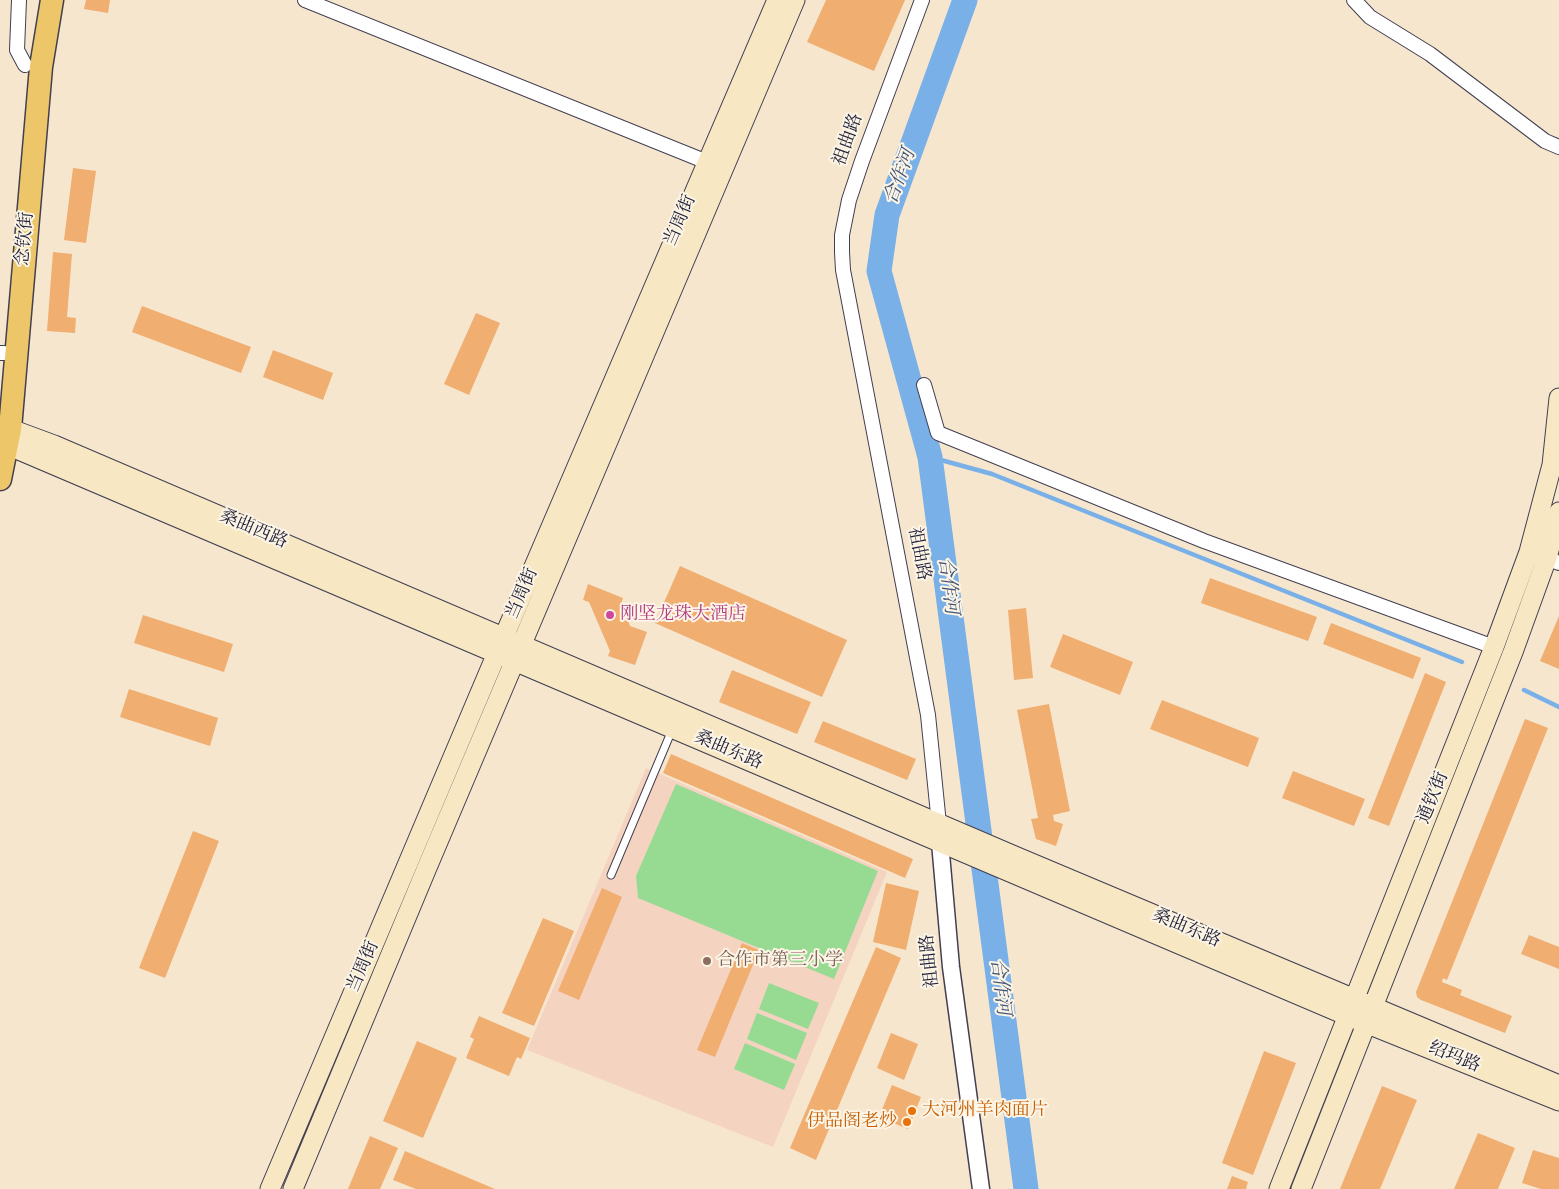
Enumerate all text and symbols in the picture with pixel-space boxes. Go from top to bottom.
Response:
street label: 祖曲路 [830,111,868,169]
water label: 合作河 [881,146,921,208]
street label: 当周街 [661,192,701,250]
street label: 念钦街 [13,211,39,267]
street label: 桑曲西路 [216,506,290,554]
street label: 祖曲路 [902,525,934,583]
water label: 合作河 [932,556,962,616]
street label: 当周街 [503,565,543,623]
place label: 刚坚龙珠大酒店 [620,604,746,626]
marker: 刚坚龙珠大酒店 [604,609,616,621]
street label: 桑曲东路 [691,727,765,775]
street label: 通钦街 [1414,769,1454,827]
street label: 桑曲东路 [1149,905,1223,953]
street label: 祖曲路 [917,933,945,989]
street label: 当周街 [344,938,384,996]
place label: 合作市第三小学 [717,950,843,972]
marker: 合作市第三小学 [701,955,713,967]
water label: 合作河 [984,957,1014,1017]
street label: 绍玛路 [1425,1038,1483,1078]
place label: 大河州羊肉面片 [922,1100,1048,1122]
marker: 大河州羊肉面片 [906,1105,918,1117]
place label: 伊品阁老炒 [807,1111,897,1133]
marker: 伊品阁老炒 [901,1116,913,1128]

